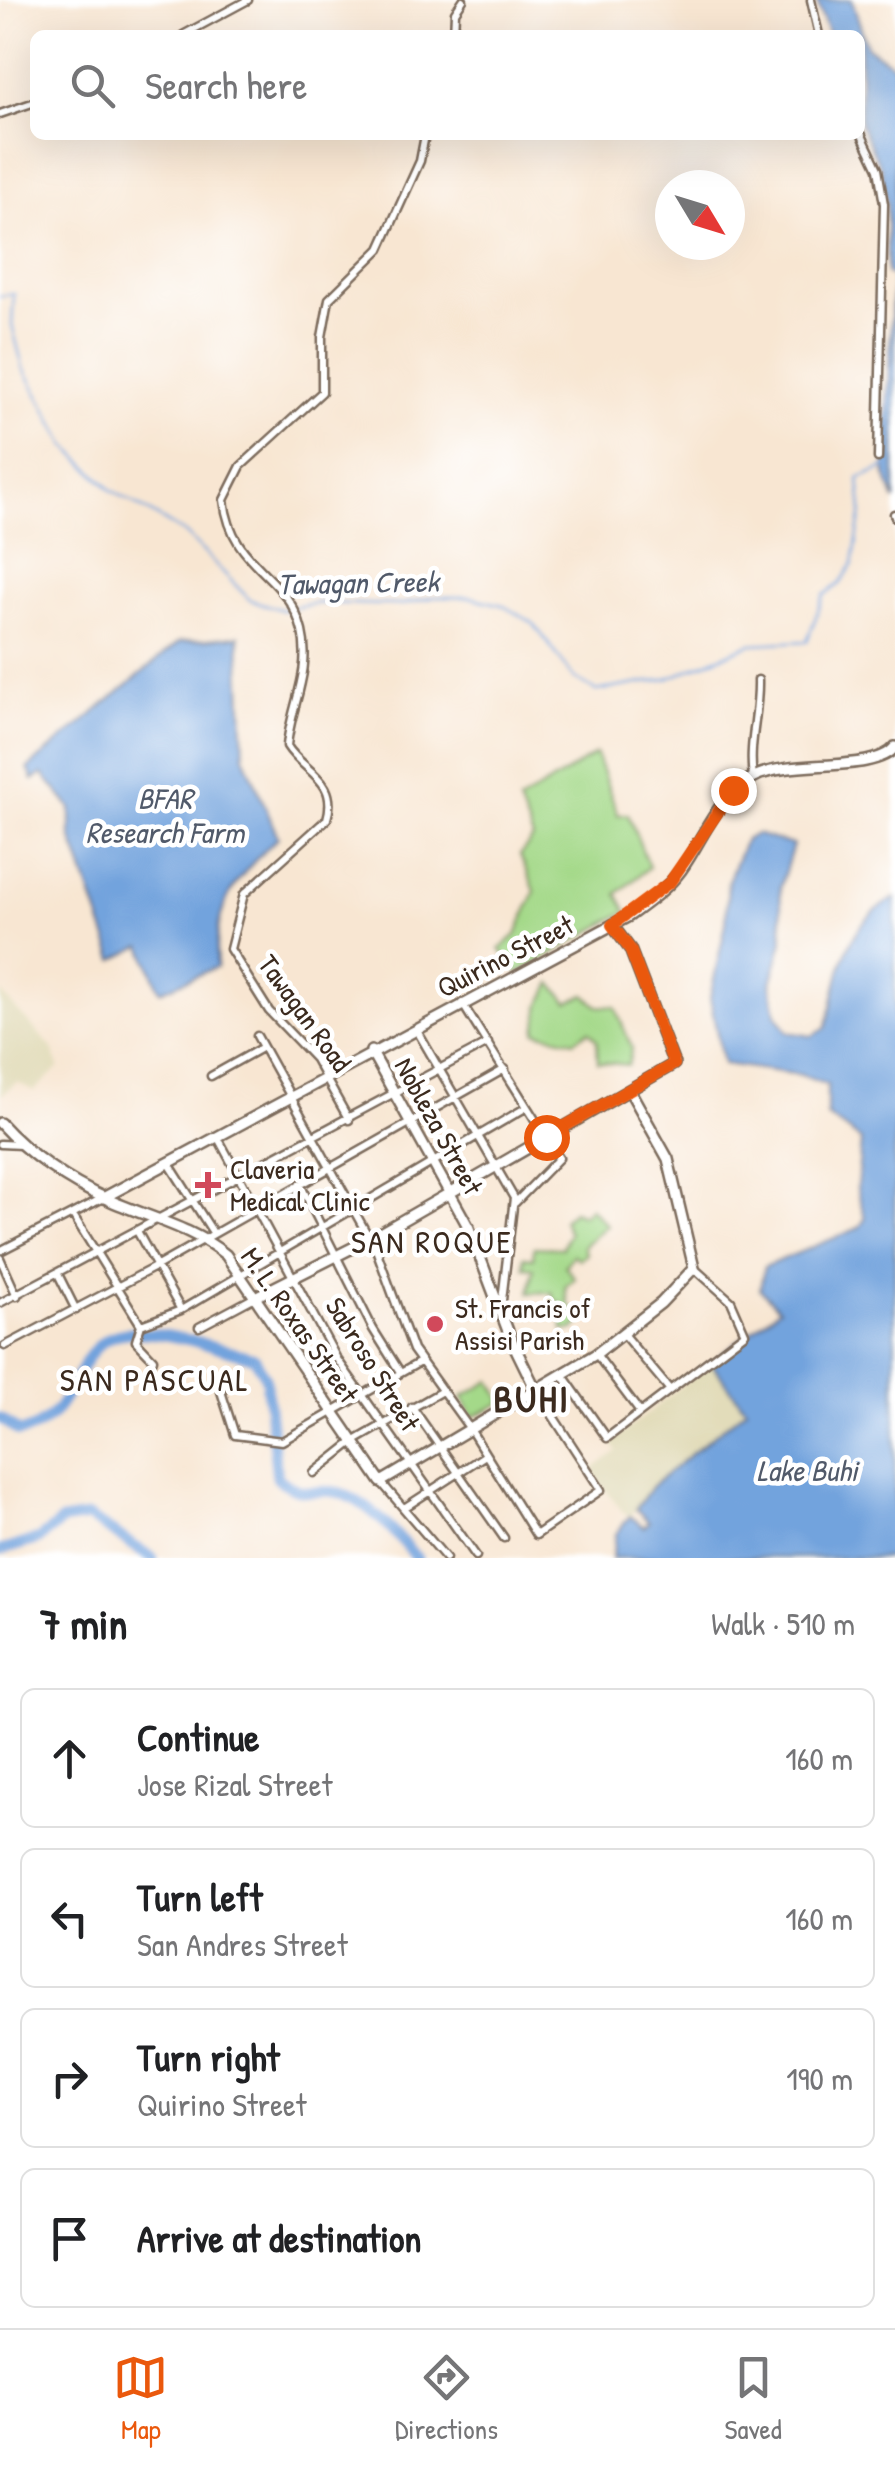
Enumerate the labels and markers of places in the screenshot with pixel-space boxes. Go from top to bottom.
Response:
place label: Claveria Medical Clinic [230,1150,370,1220]
marker: Claveria Medical Clinic [195,1172,221,1198]
place label: St. Francis of Assisi Parish [455,1289,591,1359]
marker: St. Francis of Assisi Parish [424,1313,446,1335]

